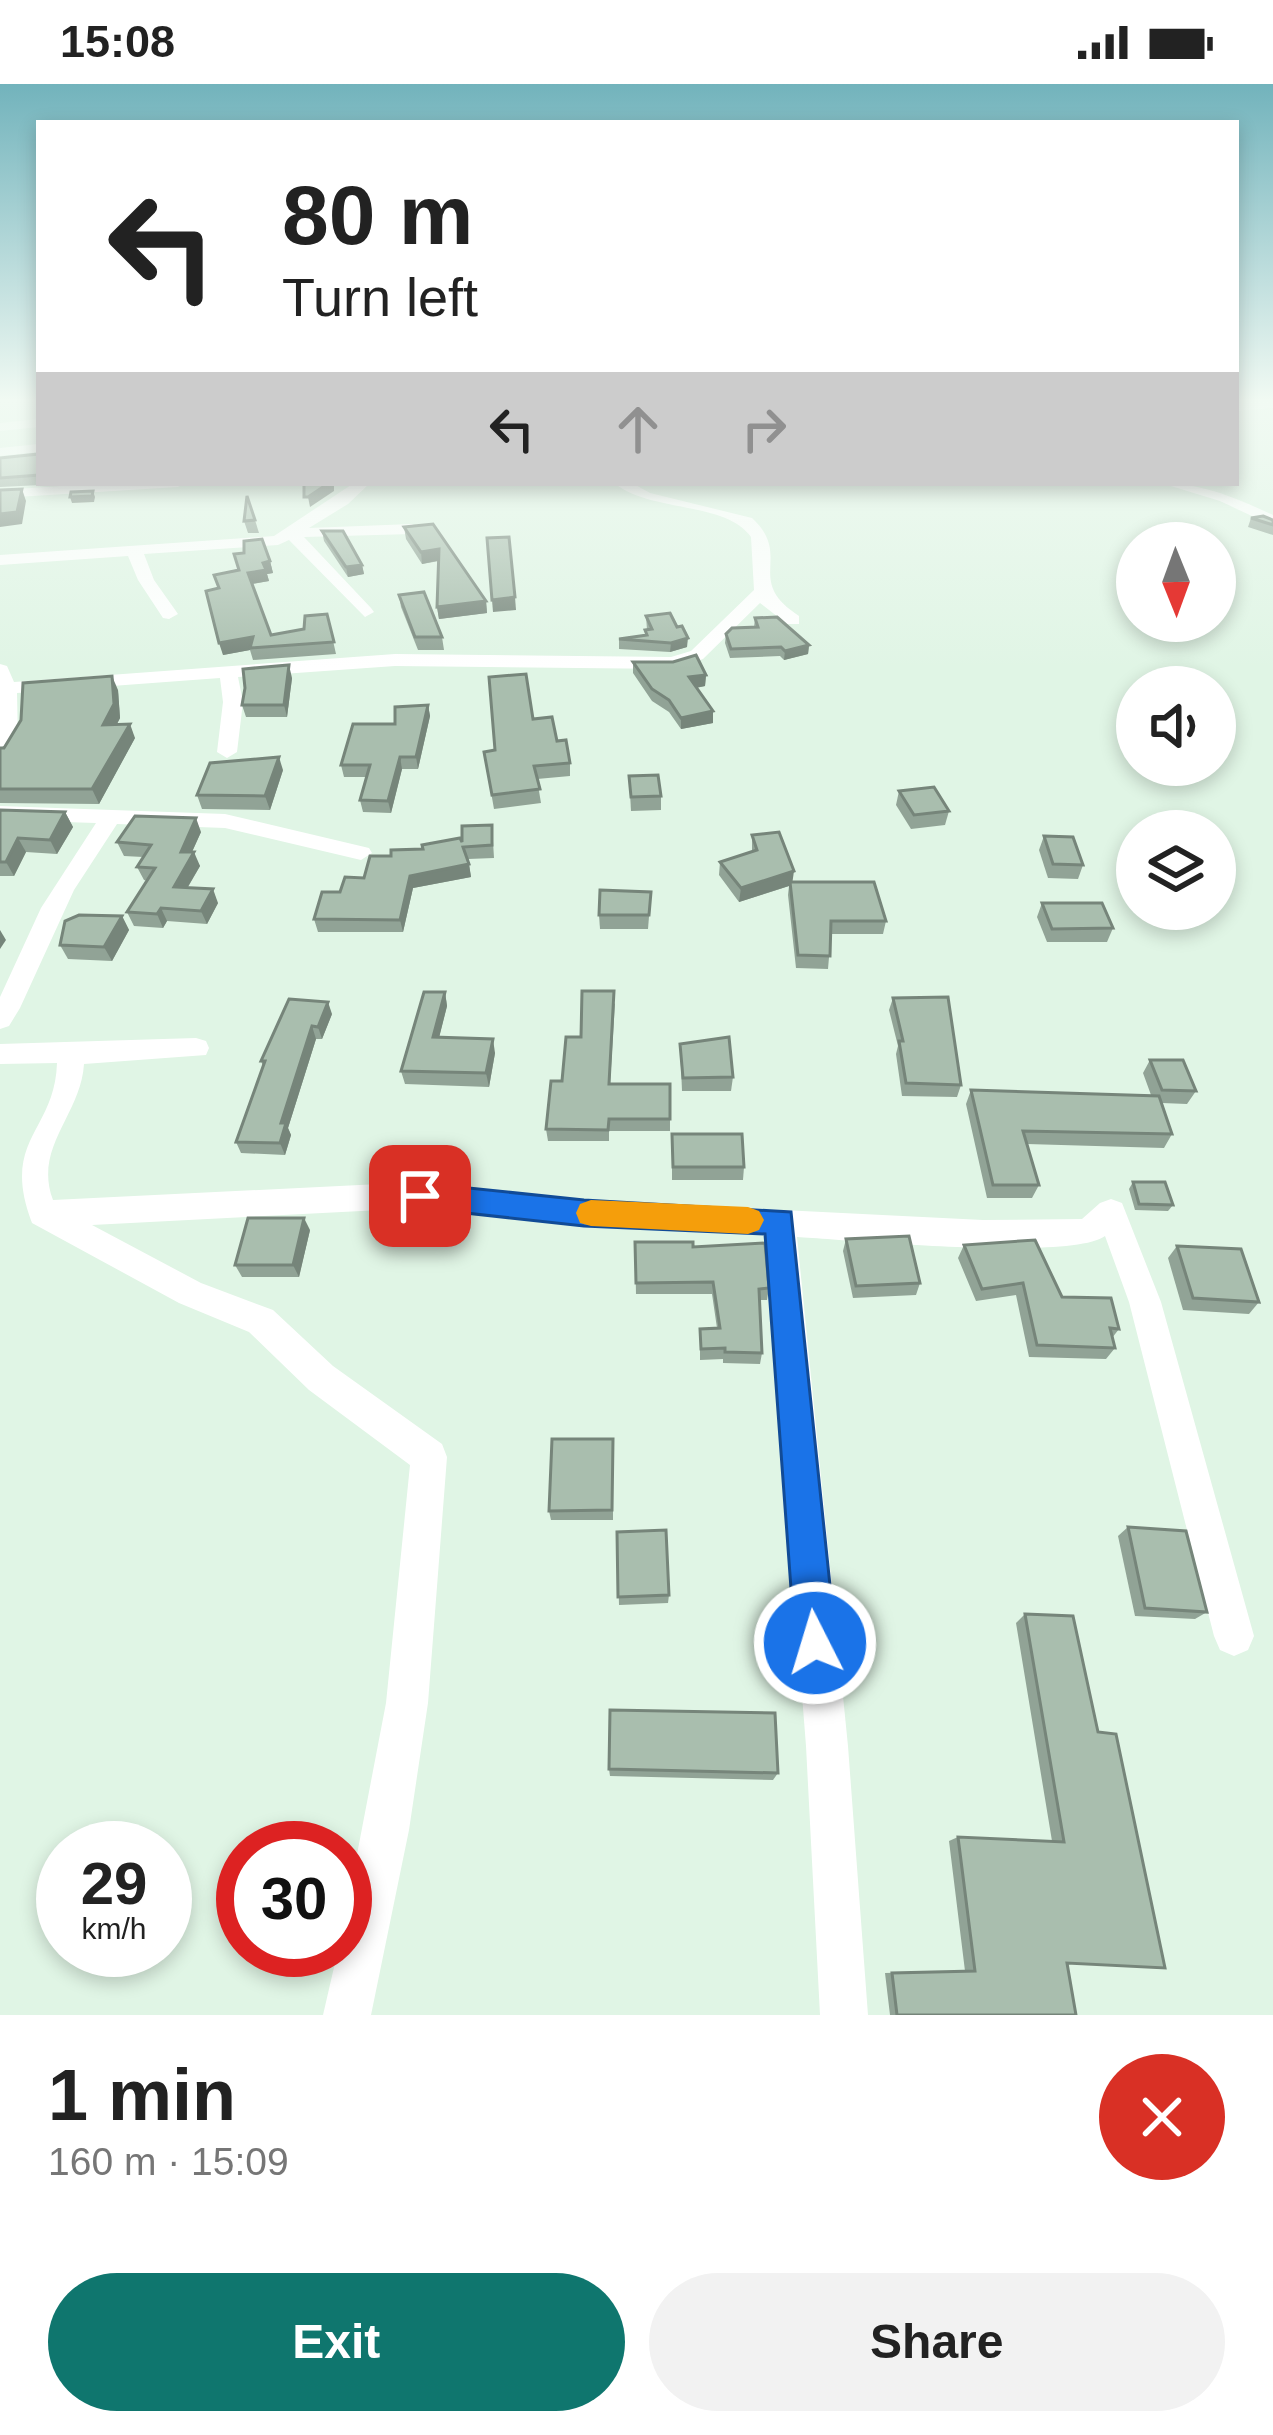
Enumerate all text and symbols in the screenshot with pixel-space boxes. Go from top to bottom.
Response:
text: 15:08 [60,16,175,67]
icon: left [84,168,240,324]
text: 80 m [282,168,473,262]
text: Turn left [282,267,478,327]
icon: left [479,396,545,462]
icon: ahead [605,396,671,462]
icon: right [731,396,797,462]
north arrow [1116,522,1236,642]
map controls [1116,522,1236,930]
button: sound [1116,666,1236,786]
button: layers [1116,810,1236,930]
pin [369,1145,471,1247]
icon: arrive [387,1163,453,1229]
position arrow [752,1580,878,1706]
speed limit sign: 30 [216,1821,372,1977]
text: 29 [81,1850,147,1917]
text: km/h [81,1912,147,1945]
button: close [1099,2054,1225,2180]
text: 1 min [48,2055,236,2135]
text: 160 m · 15:09 [48,2140,289,2183]
button: Exit [48,2273,625,2411]
button: Share [649,2273,1225,2411]

